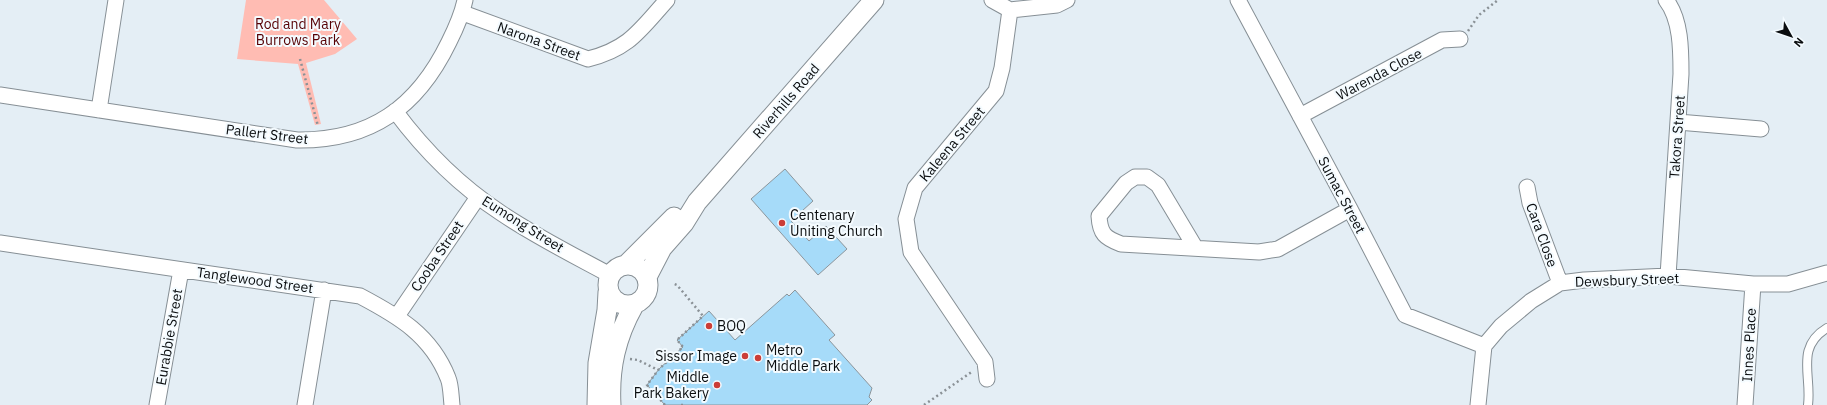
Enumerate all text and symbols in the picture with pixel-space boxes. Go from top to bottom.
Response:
park label: Rod and Mary Burrows Park [255,15,341,49]
north arrow [1771,16,1811,56]
street label: Narona Street [495,18,583,64]
text: N [1791,35,1807,50]
street label: Warenda Close [1333,44,1425,104]
street label: Riverhills Road [749,60,823,142]
street label: Takora Street [1665,95,1689,179]
street label: Kaleena Street [915,103,989,185]
street label: Pallert Street [225,120,309,148]
street label: Sumac Street [1314,153,1370,237]
street label: Eumong Street [479,192,567,256]
street label: Cara Close [1522,200,1562,270]
place label: Centenary Uniting Church [790,206,883,240]
street label: Cooba Street [407,217,467,295]
marker: Centenary Uniting Church [777,218,787,228]
street label: Tanglewood Street [196,263,314,297]
street label: Dewsbury Street [1574,269,1680,291]
street label: Eurabbie Street [152,287,186,387]
street label: Innes Place [1738,307,1760,382]
place label: BOQ [717,317,746,335]
marker: BOQ [704,321,714,331]
place label: Metro Middle Park [766,341,841,375]
place label: Sissor Image [655,347,737,365]
marker: Sissor Image [740,351,750,361]
marker: Metro Middle Park [753,353,763,363]
place label: Middle Park Bakery [634,368,709,402]
marker: Middle Park Bakery [712,380,722,390]

